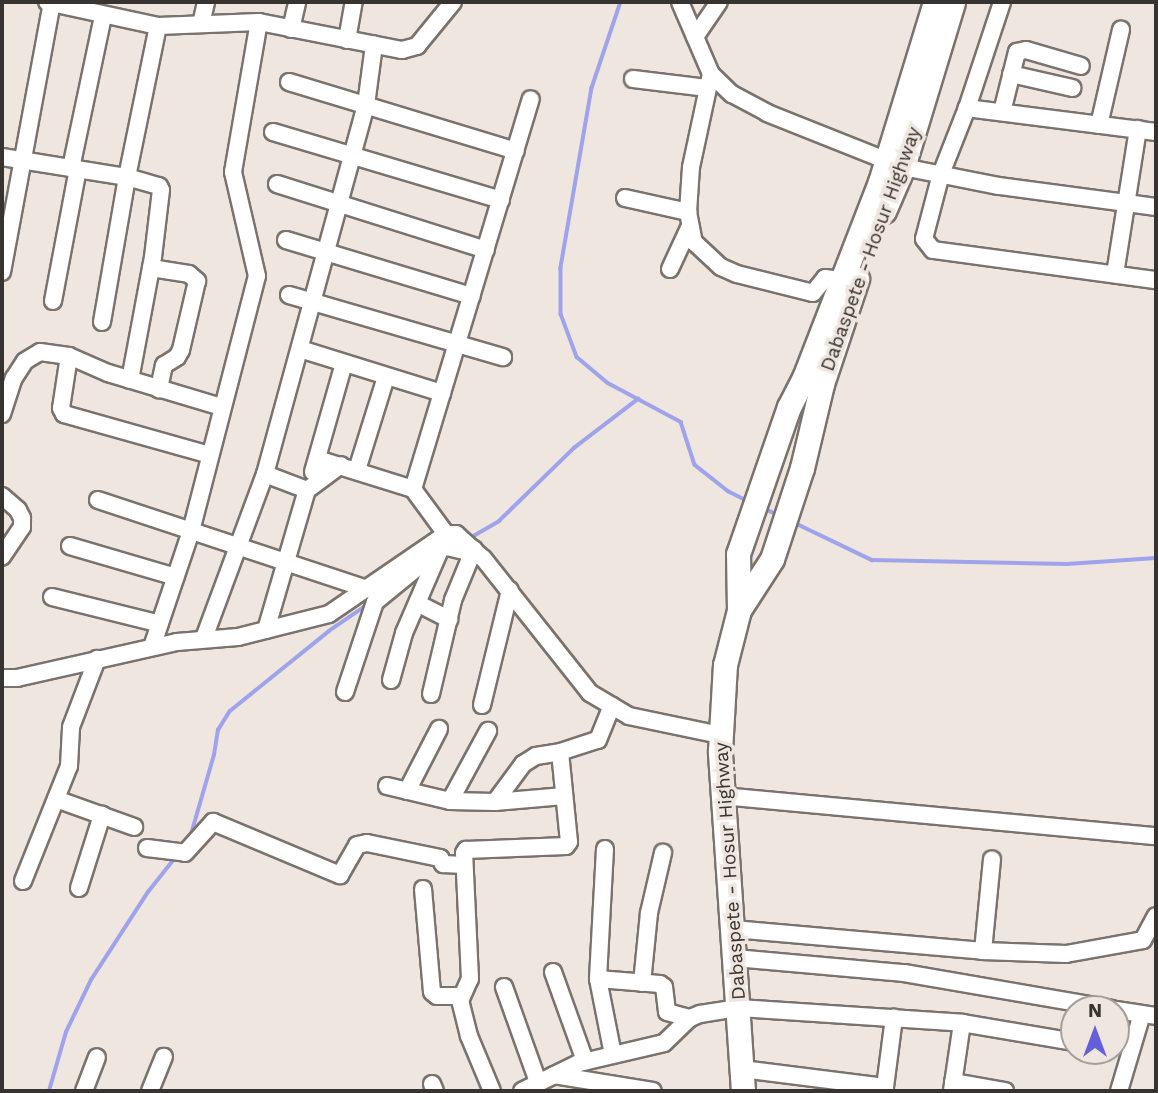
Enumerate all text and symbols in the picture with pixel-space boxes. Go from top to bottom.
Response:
street label: Dabaspete - Hosur Highway [816,123,926,375]
street label: Dabaspete - Hosur Highway [710,741,750,1001]
north arrow [1060,995,1130,1065]
text: N [1088,999,1102,1022]

